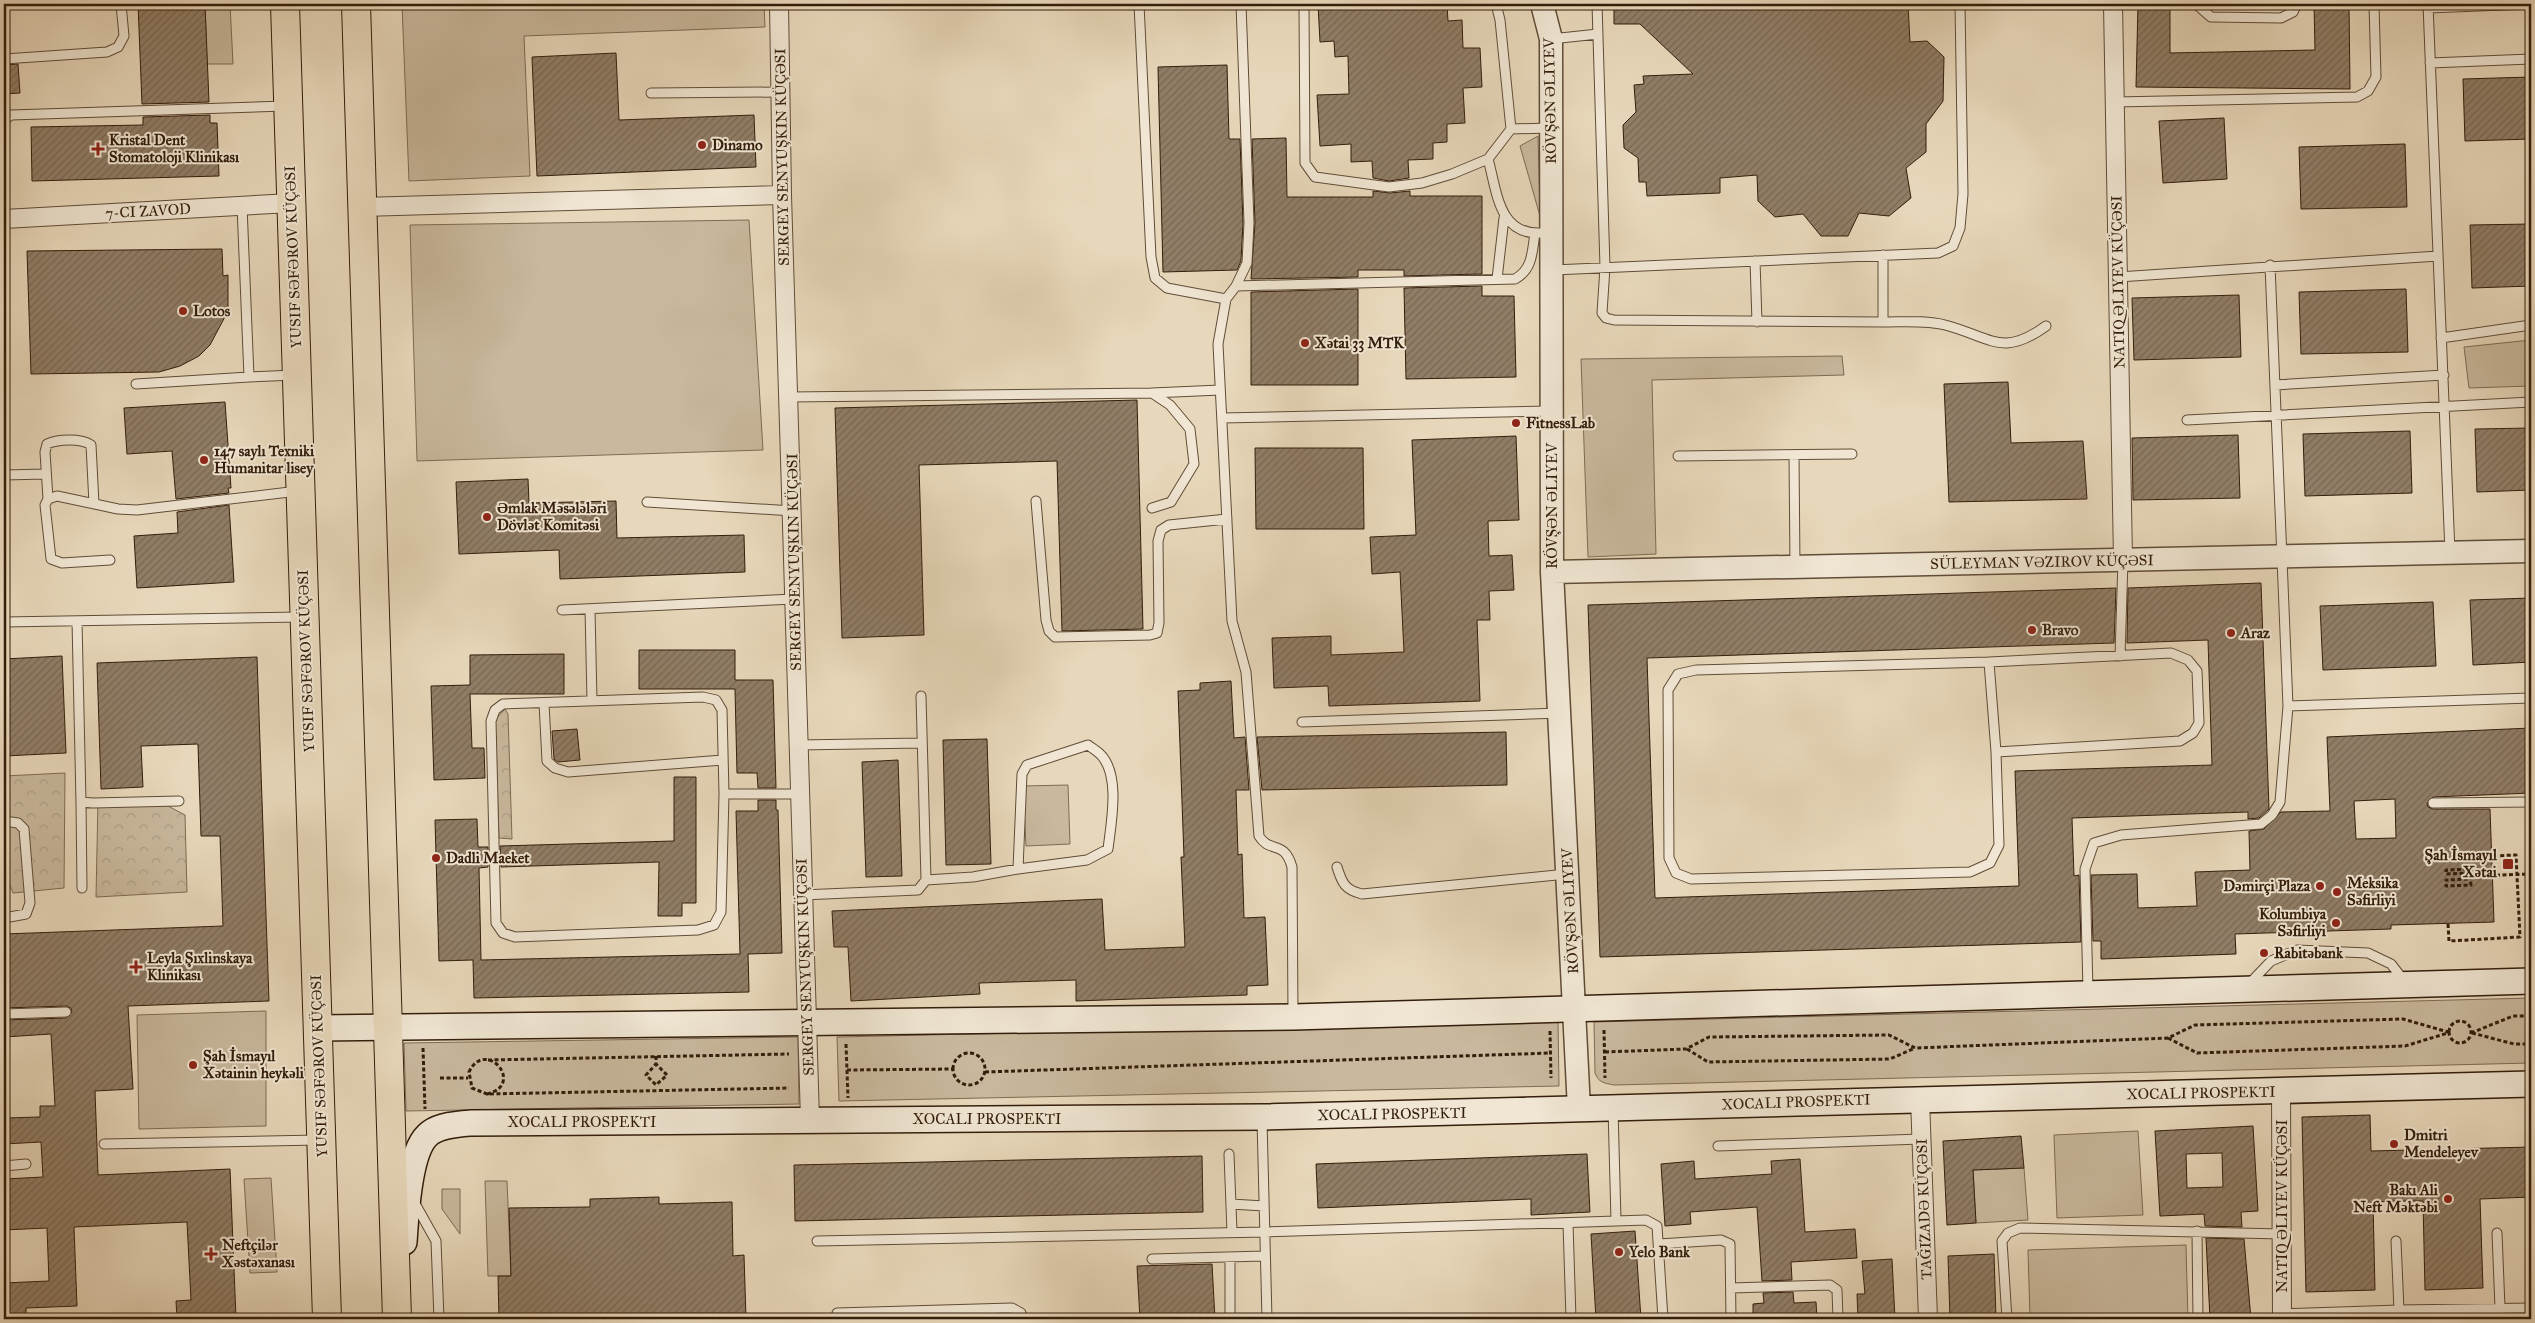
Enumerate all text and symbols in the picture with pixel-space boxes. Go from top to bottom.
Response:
street label: RÖVŞƏN ƏLIYEV [1539,37,1560,164]
street label: SERGEY SENYUŞKIN KÜÇƏSI [770,48,793,266]
place label: Kristal Dent Stomatoloji Klinikası [109,131,240,167]
place label: Dinamo [712,136,763,154]
marker: Dinamo [696,139,708,151]
marker: Kristal Dent Stomatoloji Klinikası [91,142,105,156]
street label: YUSIF SƏFƏROV KÜÇƏSI [280,165,305,349]
street label: NATIQ ƏLIYEV KÜÇƏSI [2106,195,2129,369]
street label: 7-CI ZAVOD [105,200,191,222]
place label: Lotos [193,302,231,320]
marker: Lotos [177,305,189,317]
place label: Xətai 33 MTK [1314,334,1405,353]
marker: Xətai 33 MTK [1299,337,1311,349]
place label: FitnessLab [1526,414,1596,432]
marker: FitnessLab [1510,417,1522,429]
place label: 147 saylı Texniki Humanitar lisey [214,442,315,478]
street label: RÖVŞƏN ƏLIYEV [1542,442,1561,569]
street label: SERGEY SENYUŞKIN KÜÇƏSI [782,453,805,671]
marker: 147 saylı Texniki Humanitar lisey [198,454,210,466]
place label: Əmlak Məsələləri Dövlət Komitəsi [497,499,608,534]
marker: Əmlak Məsələləri Dövlət Komitəsi [481,511,493,523]
street label: SÜLEYMAN VƏZIROV KÜÇƏSI [1930,550,2154,573]
street label: YUSIF SƏFƏROV KÜÇƏSI [293,569,318,753]
place label: Bravo [2042,621,2079,639]
marker: Bravo [2026,624,2038,636]
place label: Araz [2240,624,2270,642]
marker: Araz [2225,627,2237,639]
place label: Şah İsmayıl Xətai [2425,845,2498,881]
street label: RÖVŞƏN ƏLIYEV [1557,847,1582,975]
place label: Dadli Maeket [446,849,530,867]
marker: Dadli Maeket [430,852,442,864]
marker: Şah İsmayıl Xətai [2501,857,2515,871]
street label: SERGEY SENYUŞKIN KÜÇƏSI [791,858,818,1076]
place label: Meksika Səfirliyi [2347,874,2399,910]
place label: Dəmirçi Plaza [2223,877,2311,896]
marker: Dəmirçi Plaza [2314,880,2326,892]
marker: Meksika Səfirliyi [2331,886,2343,898]
place label: Kolumbiya Səfirliyi [2259,905,2327,941]
marker: Kolumbiya Səfirliyi [2330,917,2342,929]
place label: Rabitəbank [2274,944,2344,962]
marker: Rabitəbank [2258,947,2270,959]
place label: Leyla Şıxlinskaya Klinikası [147,949,253,984]
marker: Leyla Şıxlinskaya Klinikası [129,960,143,974]
street label: YUSIF SƏFƏROV KÜÇƏSI [306,974,331,1158]
place label: Şah İsmayıl Xətainin heykəli [202,1046,305,1083]
marker: Şah İsmayıl Xətainin heykəli [187,1059,199,1071]
street label: XOCALI PROSPEKTI [2126,1083,2276,1103]
street label: XOCALI PROSPEKTI [1721,1090,1871,1114]
street label: XOCALI PROSPEKTI [1317,1104,1467,1124]
street label: XOCALI PROSPEKTI [912,1110,1062,1128]
street label: XOCALI PROSPEKTI [507,1113,657,1131]
street label: NATIQ ƏLIYEV KÜÇƏSI [2272,1119,2291,1293]
place label: Dmitri Mendeleyev [2404,1126,2479,1162]
street label: TAĞIZADƏ KÜÇƏSI [1912,1138,1935,1280]
marker: Dmitri Mendeleyev [2388,1138,2400,1150]
place label: Bakı Ali Neft Məktəbi [2353,1181,2439,1216]
marker: Bakı Ali Neft Məktəbi [2442,1193,2454,1205]
place label: Neftçilər Xəstəxanası [221,1236,296,1271]
place label: Yelo Bank [1628,1243,1691,1261]
marker: Yelo Bank [1613,1246,1625,1258]
marker: Neftçilər Xəstəxanası [204,1247,218,1261]

